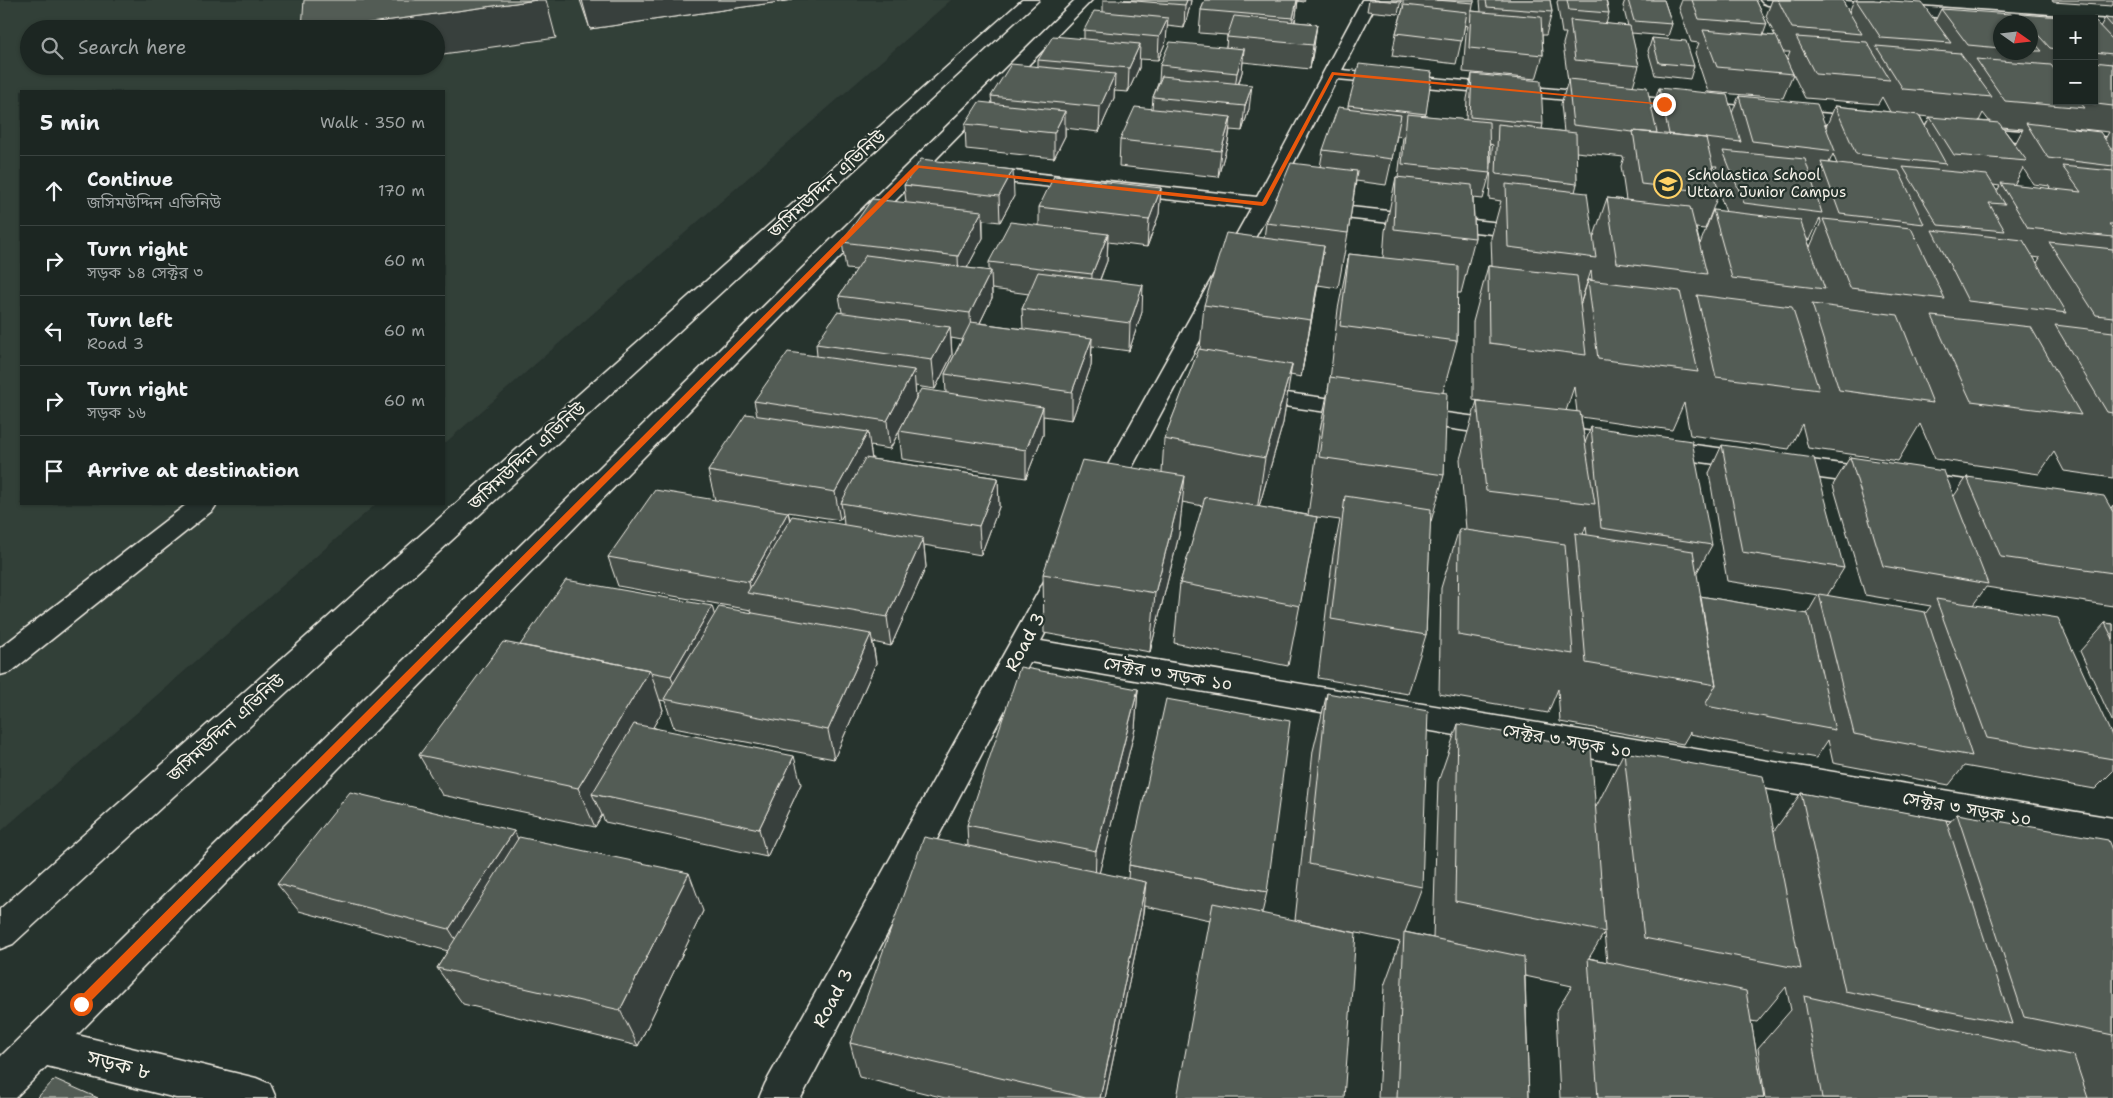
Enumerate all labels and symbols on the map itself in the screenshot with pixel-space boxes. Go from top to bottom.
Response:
north arrow [1993,15,2038,60]
route end [1653,93,1676,116]
street label: জসিমউদ্দিন এভিনিউ [762,125,891,244]
place label: Scholastica School Uttara Junior Campus [1687,165,1846,202]
school or university icon: Scholastica School Uttara Junior Campus [1653,169,1683,199]
street label: জসিমউদ্দিন এভিনিউ [462,397,591,516]
street label: Road 3 [999,608,1051,676]
street label: সেক্টর ৩ সড়ক ১০ [1102,651,1234,697]
street label: জসিমউদ্দিন এভিনিউ [161,669,290,788]
street label: সেক্টর ৩ সড়ক ১০ [1501,718,1633,764]
street label: সেক্টর ৩ সড়ক ১০ [1901,786,2033,832]
street label: Road 3 [807,964,859,1032]
route start [70,993,93,1016]
street label: সড়ক ৮ [83,1043,154,1086]

